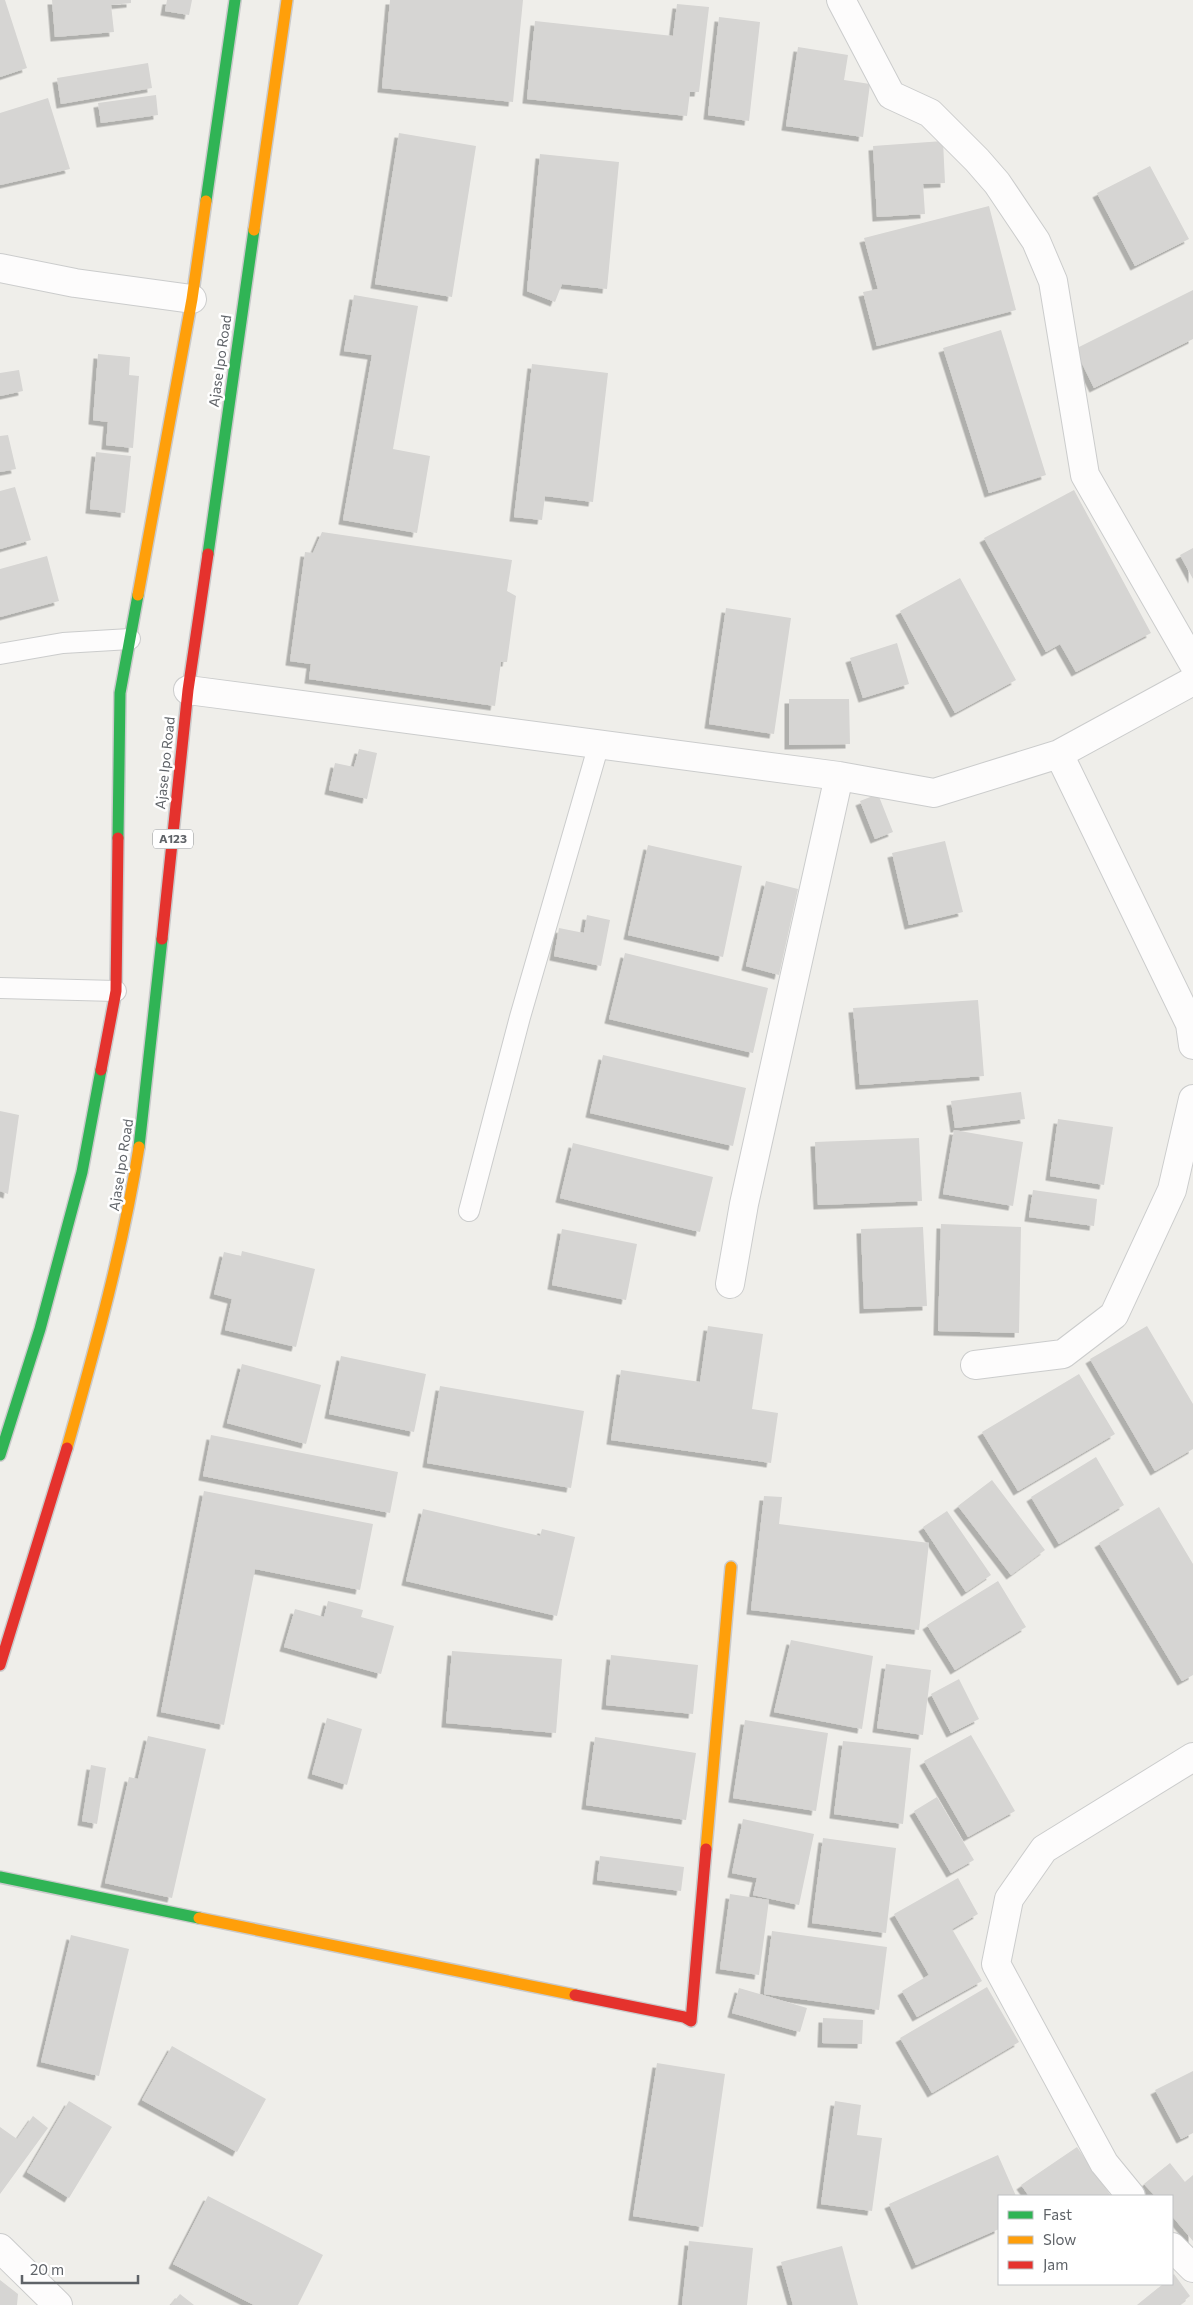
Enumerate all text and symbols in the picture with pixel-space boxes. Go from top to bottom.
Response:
street label: Ajase Ipo Road [205,314,234,408]
street label: Ajase Ipo Road [151,716,178,810]
road number: A123 [153,830,193,849]
street label: Ajase Ipo Road [105,1118,136,1212]
legend [998,2195,1173,2285]
text: Fast [1043,2205,1072,2223]
text: Slow [1043,2230,1076,2248]
scale bar [22,2252,139,2284]
text: Jam [1043,2255,1068,2273]
text: 20 m [30,2260,64,2278]

